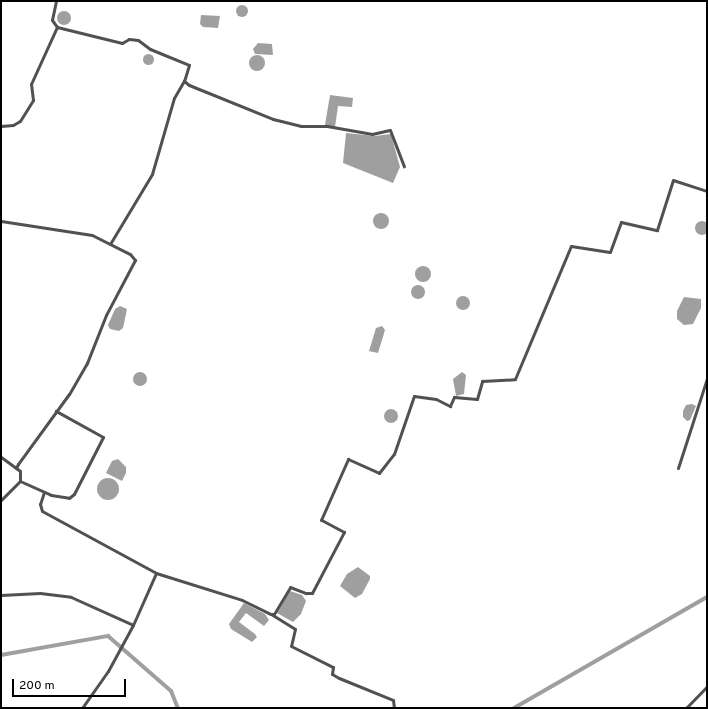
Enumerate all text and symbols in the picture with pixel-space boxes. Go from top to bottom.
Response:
scale bar [14,671,128,697]
text: 200 m [19,678,55,694]

